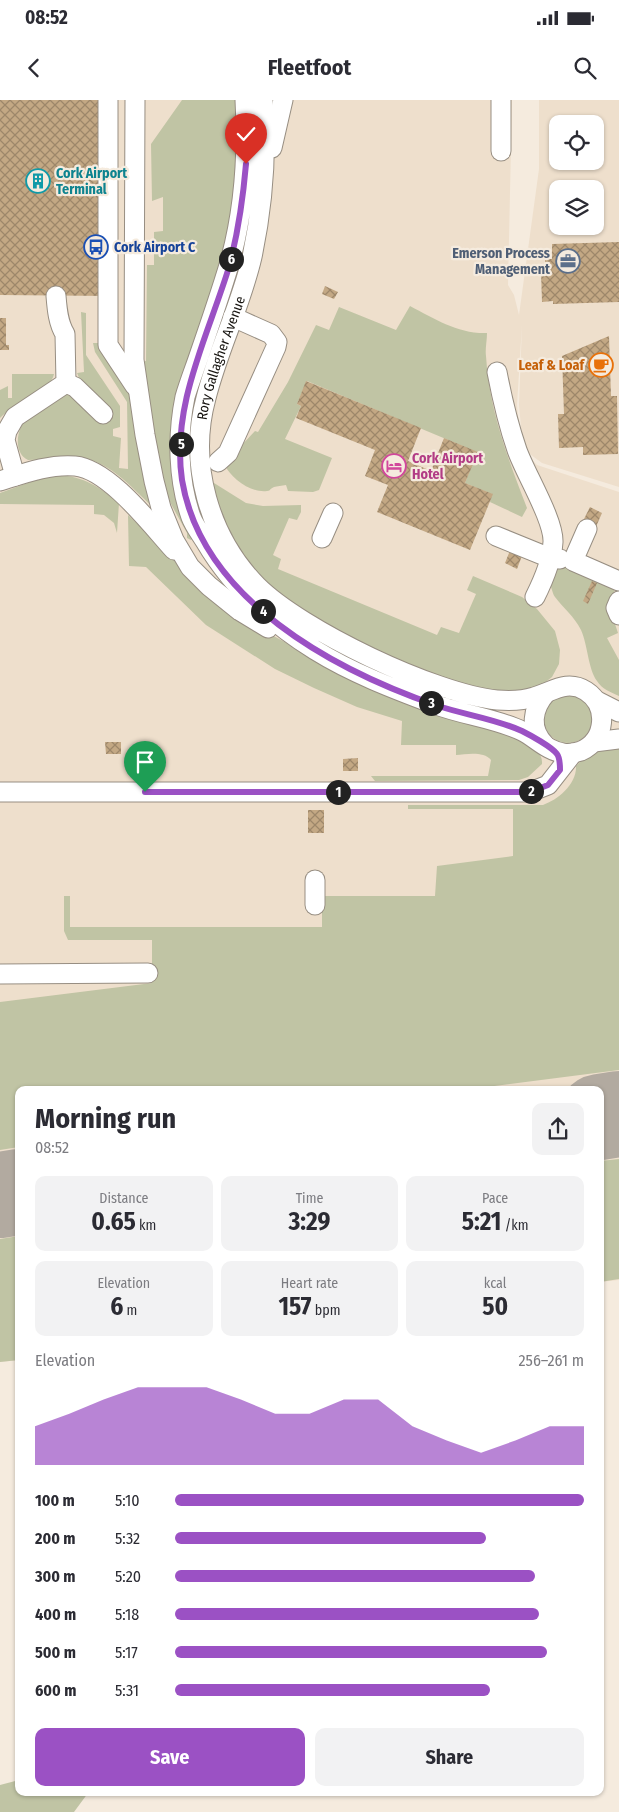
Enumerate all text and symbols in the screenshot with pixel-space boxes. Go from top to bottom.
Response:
text: 08:52 [25,6,68,29]
icon: back [20,54,48,82]
text: Fleetfoot [268,54,351,81]
icon: search [571,54,599,82]
pin [225,113,267,164]
map controls [549,115,604,235]
button: locate [549,115,604,170]
icon: check [232,120,260,148]
place label: Cork Airport Terminal [56,165,128,198]
building icon: Cork Airport Terminal [25,168,51,194]
button: layers [549,180,604,235]
bus stop icon: Cork Airport C [83,234,109,260]
place label: Cork Airport C [114,239,196,256]
place label: Emerson Process Management [452,245,551,278]
pin: 6 [218,246,244,272]
office icon: Emerson Process Management [555,248,581,274]
text: 6 [228,251,235,268]
street label: Rory Gallagher Avenue [194,294,249,421]
cafe icon: Leaf & Loaf [588,352,614,378]
place label: Leaf & Loaf [519,357,585,374]
pin: 5 [168,432,194,456]
text: 5 [178,436,185,453]
place label: Cork Airport Hotel [412,450,484,483]
hotel icon: Cork Airport Hotel [381,453,407,479]
pin: 4 [250,598,276,624]
text: 4 [260,603,267,620]
pin: 3 [418,690,444,716]
text: 3 [428,695,435,712]
pin [124,741,166,792]
icon: arrive [131,748,159,776]
pin: 2 [518,778,544,804]
pin: 1 [326,780,350,804]
text: 2 [528,783,535,800]
text: 1 [336,784,341,801]
text: Morning run [35,1102,176,1135]
button: share [532,1103,584,1155]
text: 08:52 [35,1138,69,1157]
text: Distance [99,1190,148,1207]
text: Time [296,1190,323,1207]
text: Pace [482,1190,508,1207]
text: 0.65 [91,1207,136,1237]
text: 3:29 [289,1207,330,1237]
text: 5:21 [462,1207,501,1237]
text: km [136,1217,156,1234]
text: /km [501,1217,529,1234]
text: Elevation [97,1275,150,1292]
text: Heart rate [281,1275,338,1292]
text: kcal [484,1275,507,1292]
text: 6 [110,1292,123,1322]
text: 157 [279,1292,311,1322]
text: 50 [482,1292,508,1322]
text: m [123,1302,137,1319]
text: bpm [311,1302,340,1319]
text: Elevation [35,1351,95,1370]
text: 256–261 m [518,1351,584,1370]
text: 100 m [35,1491,75,1510]
text: 5:10 [115,1491,140,1510]
text: 200 m [35,1529,75,1548]
text: 5:32 [115,1529,140,1548]
text: 300 m [35,1567,76,1586]
text: 5:20 [115,1567,141,1586]
text: 400 m [35,1605,76,1624]
text: 5:18 [115,1605,139,1624]
text: 500 m [35,1643,76,1662]
text: 5:17 [115,1643,138,1662]
text: 600 m [35,1681,76,1700]
text: 5:31 [115,1681,139,1700]
button: Save [35,1728,305,1786]
button: Share [315,1728,584,1786]

